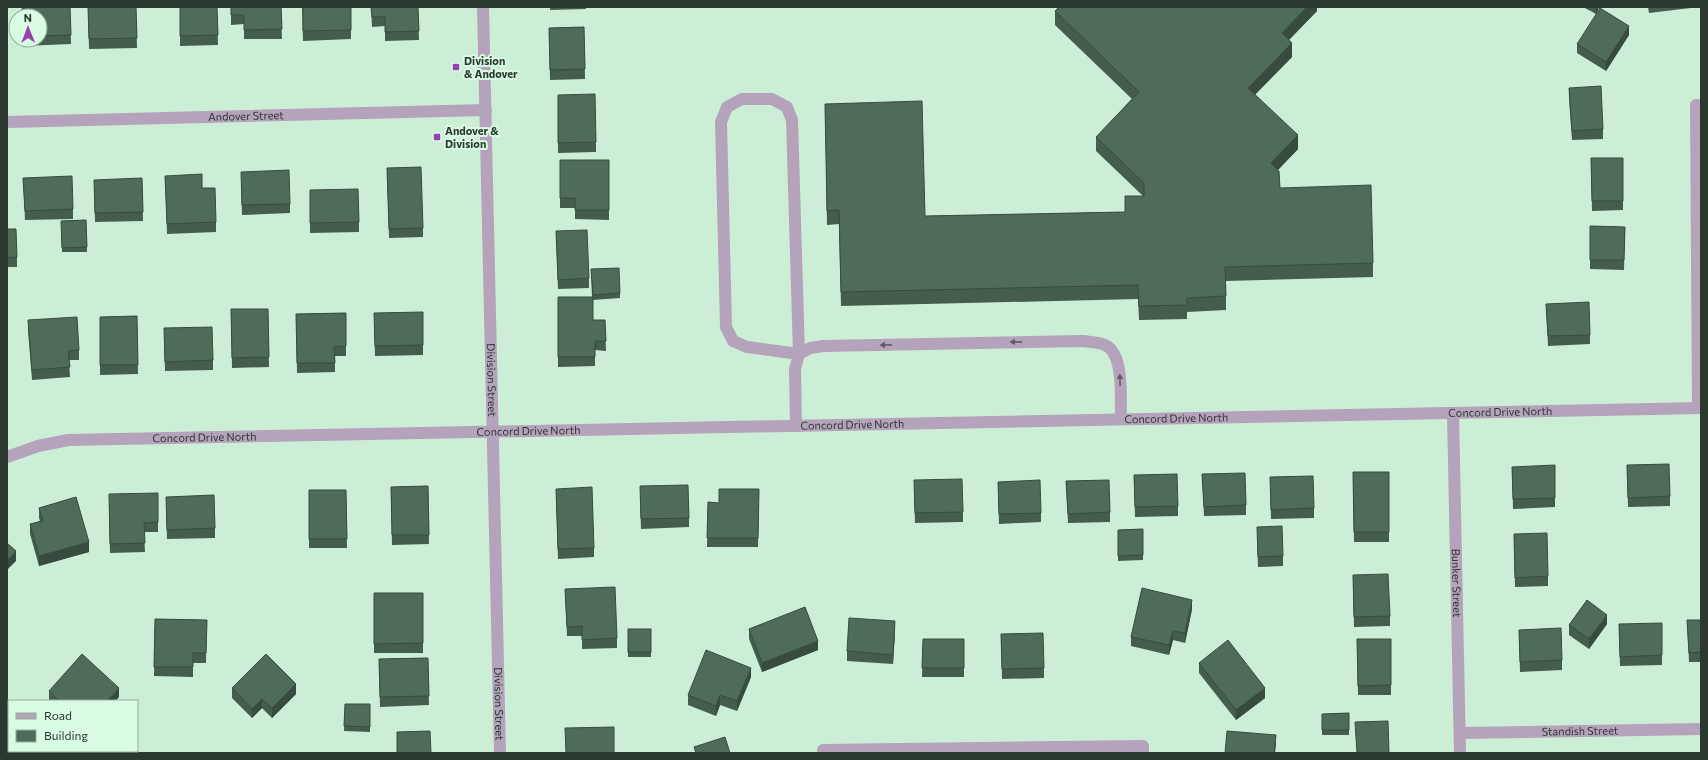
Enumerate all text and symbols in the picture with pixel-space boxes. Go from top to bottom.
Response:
north arrow [8,8,48,48]
text: N [24,11,32,24]
place label: Division & Andover [464,54,518,80]
marker: Division & Andover [451,62,461,72]
street label: Andover Street [208,108,284,123]
place label: Andover & Division [445,124,499,150]
marker: Andover & Division [432,132,442,142]
one-way arrow [1009,339,1022,345]
one-way arrow [880,341,892,348]
street label: Division Street [485,343,499,417]
one-way arrow [1117,373,1123,386]
street label: Concord Drive North [1448,404,1552,419]
street label: Concord Drive North [1124,410,1228,425]
street label: Concord Drive North [800,417,904,432]
street label: Concord Drive North [476,423,581,438]
street label: Concord Drive North [152,429,257,444]
street label: Bunker Street [1450,548,1464,618]
street label: Division Street [492,667,507,741]
legend [8,700,138,752]
text: Road [44,708,72,722]
street label: Standish Street [1542,723,1619,738]
text: Building [44,728,88,742]

